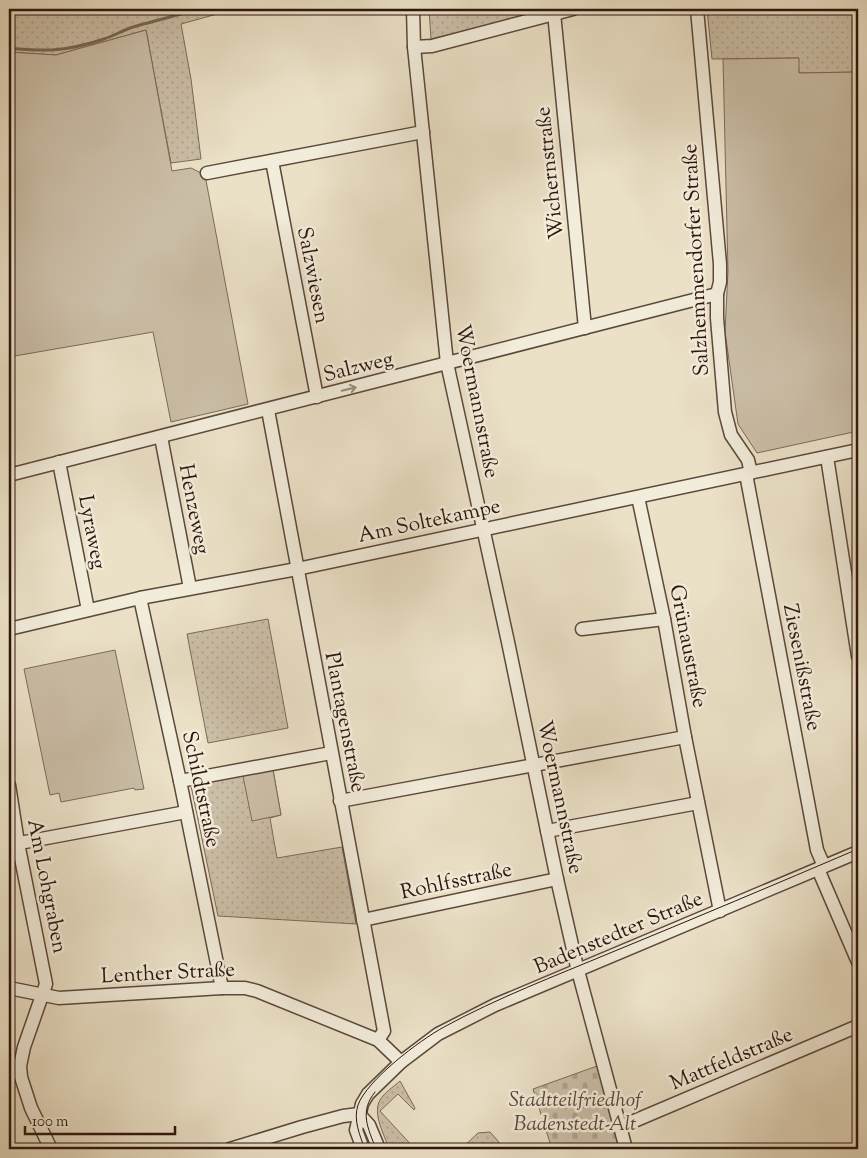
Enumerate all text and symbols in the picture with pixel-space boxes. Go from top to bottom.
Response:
street label: Wichernstraße [529,105,573,241]
street label: Salzhemmendorfer Straße [676,143,718,377]
street label: Salzwiesen [288,225,336,326]
street label: Woermannstraße [446,322,506,481]
street label: Salzweg [320,345,397,391]
one-way arrow [340,384,356,393]
street label: Henzeweg [170,462,216,557]
street label: Am Soltekampe [355,492,503,552]
street label: Lyraweg [69,493,113,572]
street label: Grünaustraße [660,582,714,711]
street label: Ziesenißstraße [774,601,828,733]
street label: Plantagenstraße [316,650,372,795]
street label: Woermannstraße [528,718,590,877]
street label: Schildtstraße [173,728,227,851]
street label: Am Lohgraben [18,817,74,956]
street label: Rohlfsstraße [398,855,515,908]
street label: Badenstedter Straße [530,885,708,983]
street label: Lenther Straße [100,956,236,992]
street label: Mattfeldstraße [666,1020,798,1099]
park label: Stadtteilfriedhof Badenstedt-Alt [509,1086,644,1140]
scale bar [25,1103,175,1135]
text: 100 m [32,1112,69,1133]

